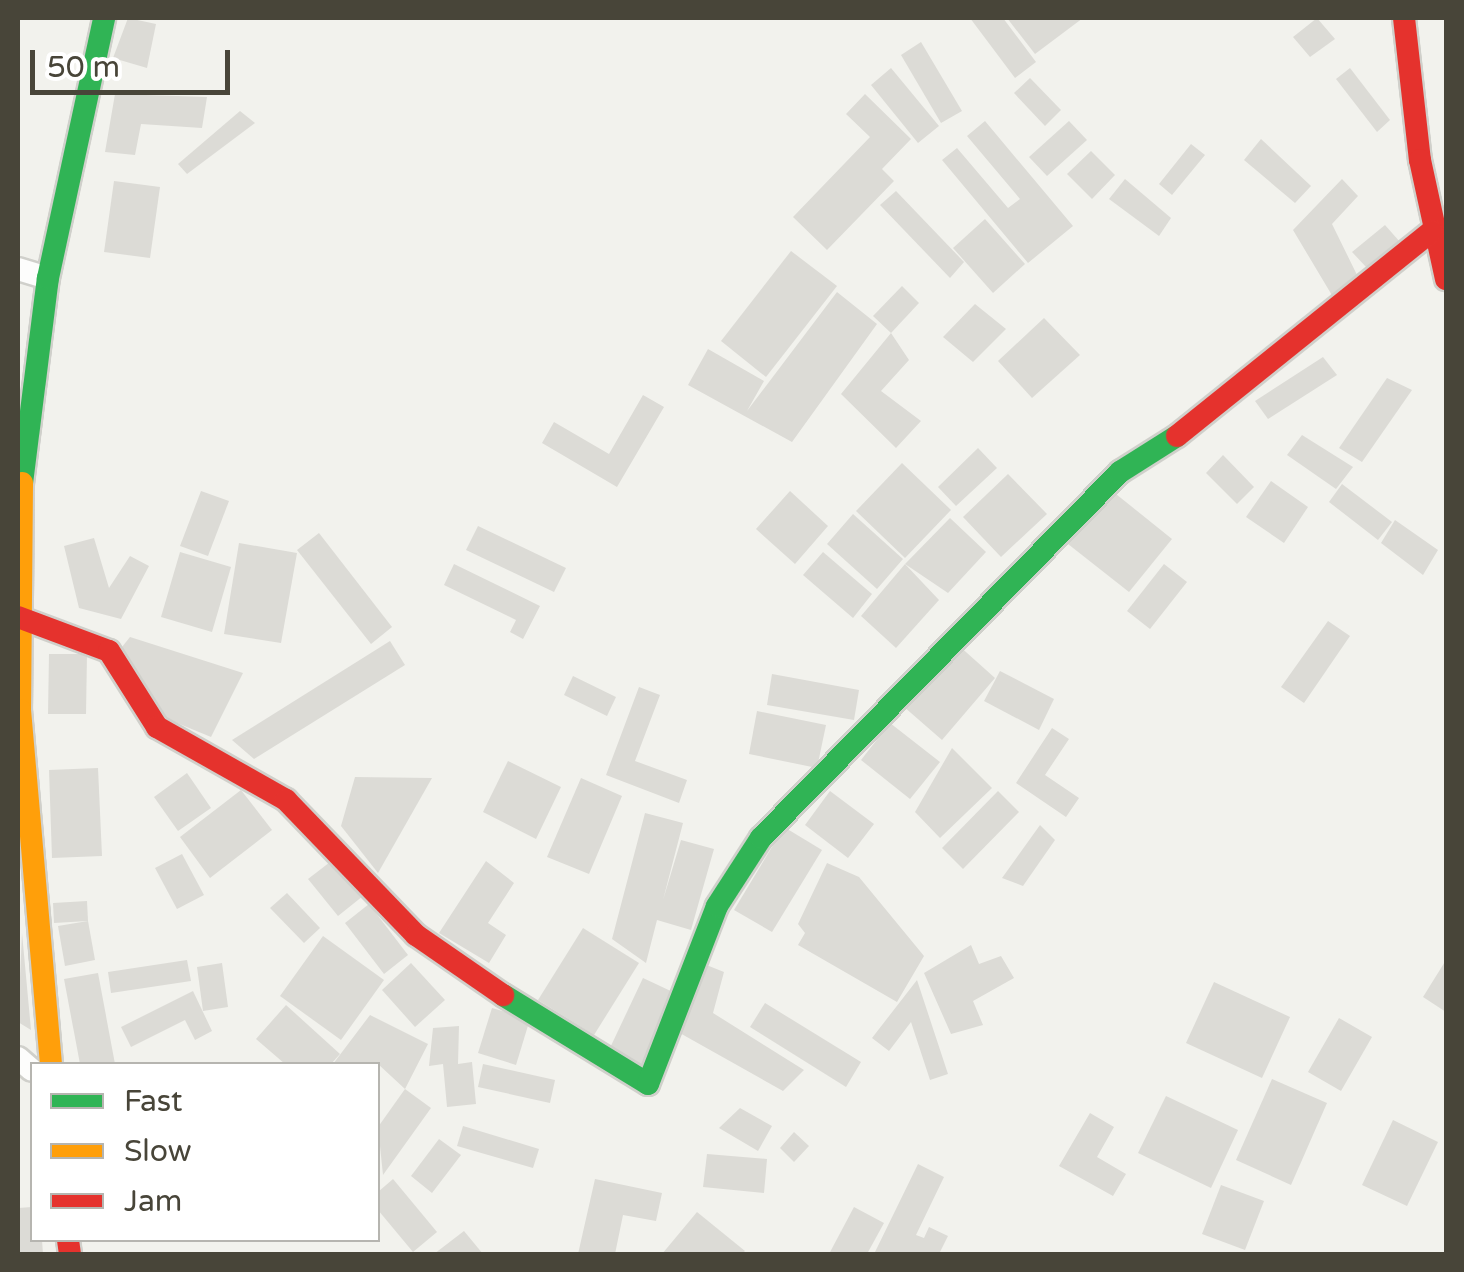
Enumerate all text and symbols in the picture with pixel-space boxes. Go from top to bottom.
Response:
scale bar [35,30,235,92]
text: 50 m [47,49,120,86]
legend [30,1062,380,1242]
text: Fast [124,1083,183,1120]
text: Slow [124,1133,192,1170]
text: Jam [124,1183,182,1220]

